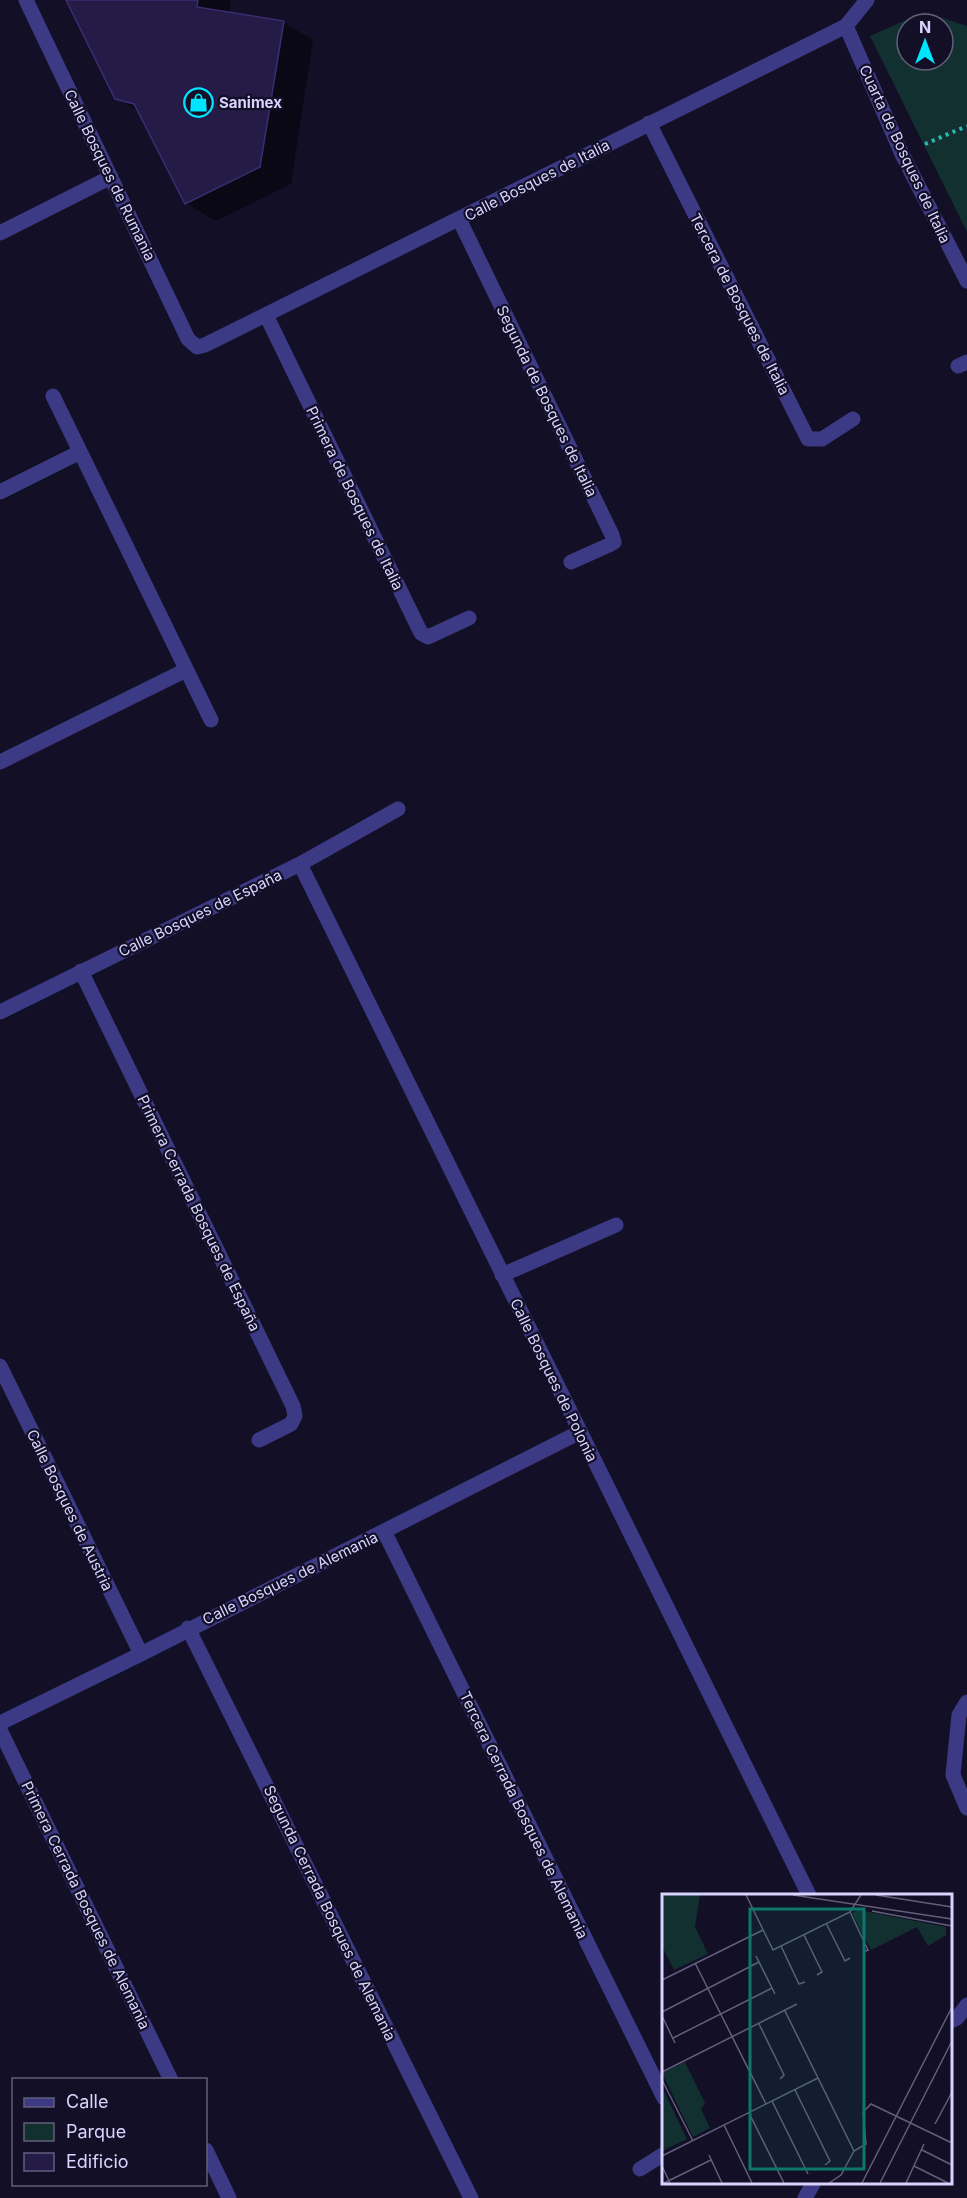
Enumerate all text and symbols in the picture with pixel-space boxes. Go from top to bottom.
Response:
north arrow [895,12,955,72]
text: N [919,17,931,37]
street label: Cuarta de Bosques de Italia [855,62,955,246]
street label: Calle Bosques de Rumania [60,86,160,264]
shop icon: Sanimex [182,86,214,118]
place label: Sanimex [219,93,282,112]
street label: Calle Bosques de Italia [461,135,613,225]
street label: Tercera de Bosques de Italia [686,210,794,398]
street label: Segunda de Bosques de Italia [492,302,602,500]
street label: Primera de Bosques de Italia [302,403,408,593]
street label: Calle Bosques de España [115,865,285,961]
street label: Primera Cerrada Bosques de España [133,1092,265,1334]
street label: Calle Bosques de Polonia [506,1295,602,1465]
street label: Calle Bosques de Austria [23,1426,117,1594]
street label: Calle Bosques de Alemania [199,1527,381,1629]
street label: Tercera Cerrada Bosques de Alemania [456,1688,592,1942]
street label: Primera Cerrada Bosques de Alemania [17,1778,155,2032]
street label: Segunda Cerrada Bosques de Alemania [260,1782,400,2044]
inset map [662,1894,952,2183]
legend [12,2078,207,2186]
text: Calle [66,2091,108,2112]
text: Parque [66,2121,126,2142]
text: Edificio [66,2151,129,2172]

